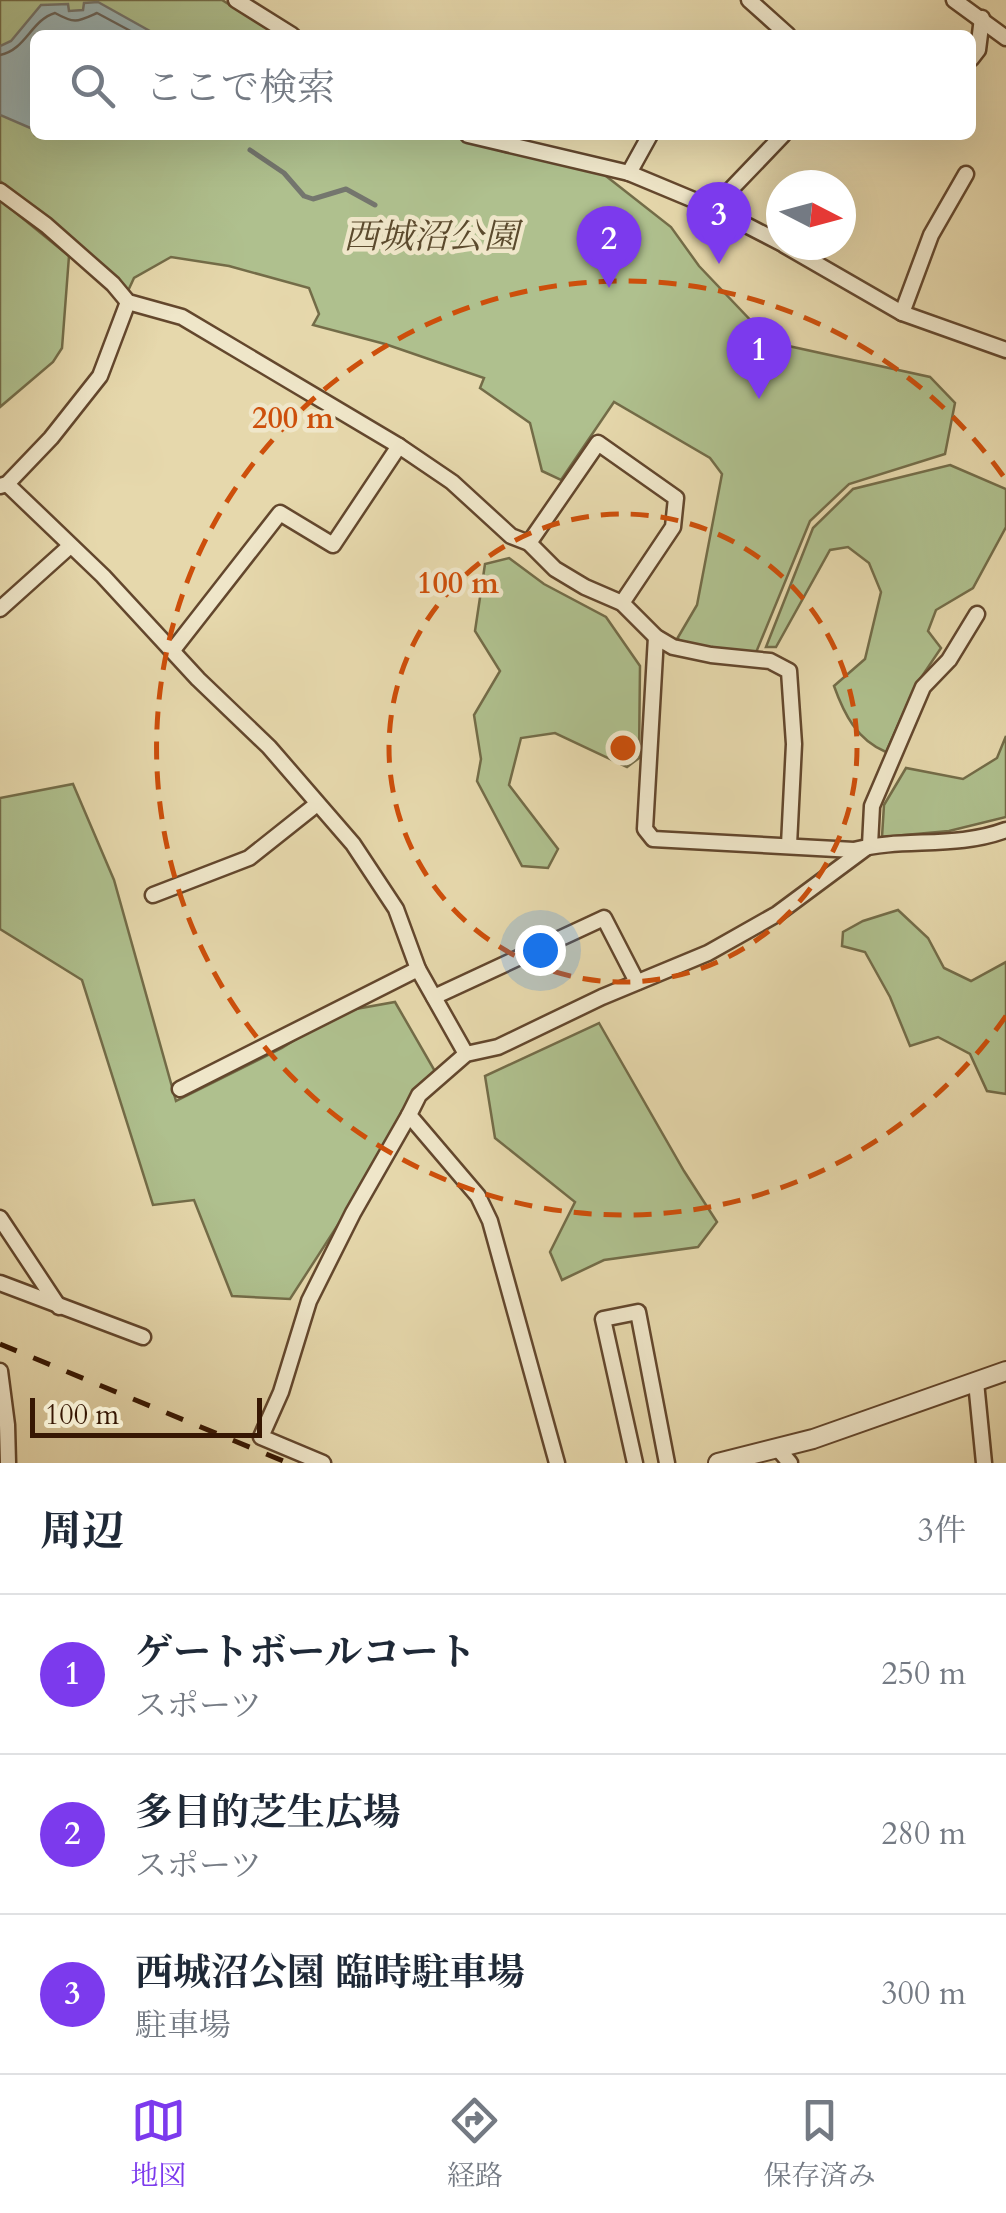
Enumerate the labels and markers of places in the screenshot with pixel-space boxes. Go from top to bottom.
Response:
pin: 3 [686,182,752,264]
pin: 2 [576,206,642,288]
pin: 1 [726,316,792,399]
centre of rings [605,730,641,766]

